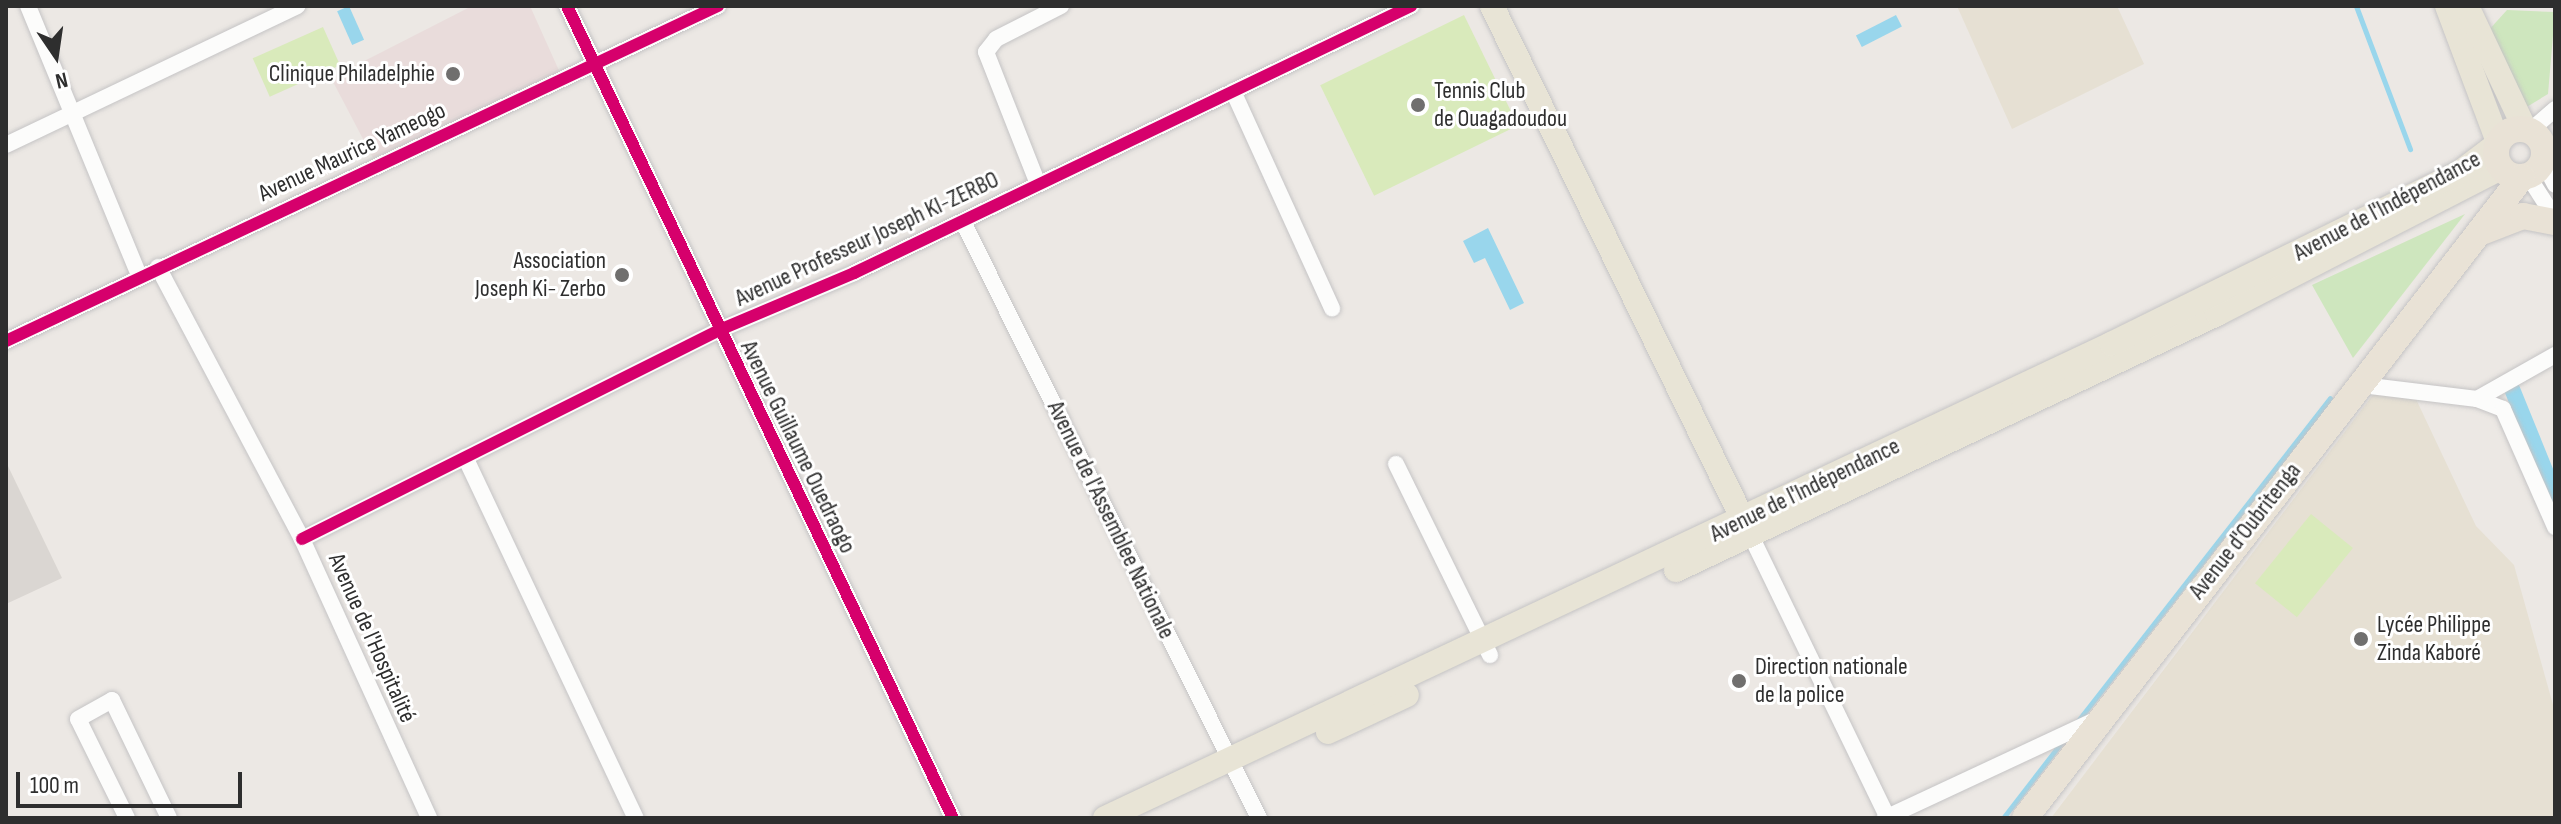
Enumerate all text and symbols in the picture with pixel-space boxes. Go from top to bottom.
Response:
north arrow [16,16,96,96]
place label: Clinique Philadelphie [269,60,435,88]
marker: Clinique Philadelphie [442,63,464,85]
text: N [53,65,70,94]
place label: Tennis Club de Ouagadoudou [1434,77,1567,133]
street label: Avenue Maurice Yameogo [254,96,450,208]
marker: Tennis Club de Ouagadoudou [1409,96,1427,114]
street label: Avenue de l'Indépendance [2289,145,2485,267]
street label: Avenue Professeur Joseph KI-ZERBO [731,165,1003,313]
place label: Association Joseph Ki- Zerbo [475,247,606,303]
marker: Association Joseph Ki- Zerbo [613,266,631,284]
street label: Avenue Guillaume Ouedraogo [734,336,862,558]
street label: Avenue de l'Assemblee Nationale [1041,396,1181,644]
street label: Avenue de l'Indépendance [1705,432,1905,548]
street label: Avenue d'Oubritenga [2183,457,2307,605]
street label: Avenue de l'Hospitalité [322,549,422,727]
place label: Lycée Philippe Zinda Kaboré [2377,611,2491,667]
marker: Lycée Philippe Zinda Kaboré [2352,630,2370,648]
place label: Direction nationale de la police [1755,653,1908,709]
marker: Direction nationale de la police [1730,672,1748,690]
scale bar [20,756,246,806]
text: 100 m [30,771,79,800]

